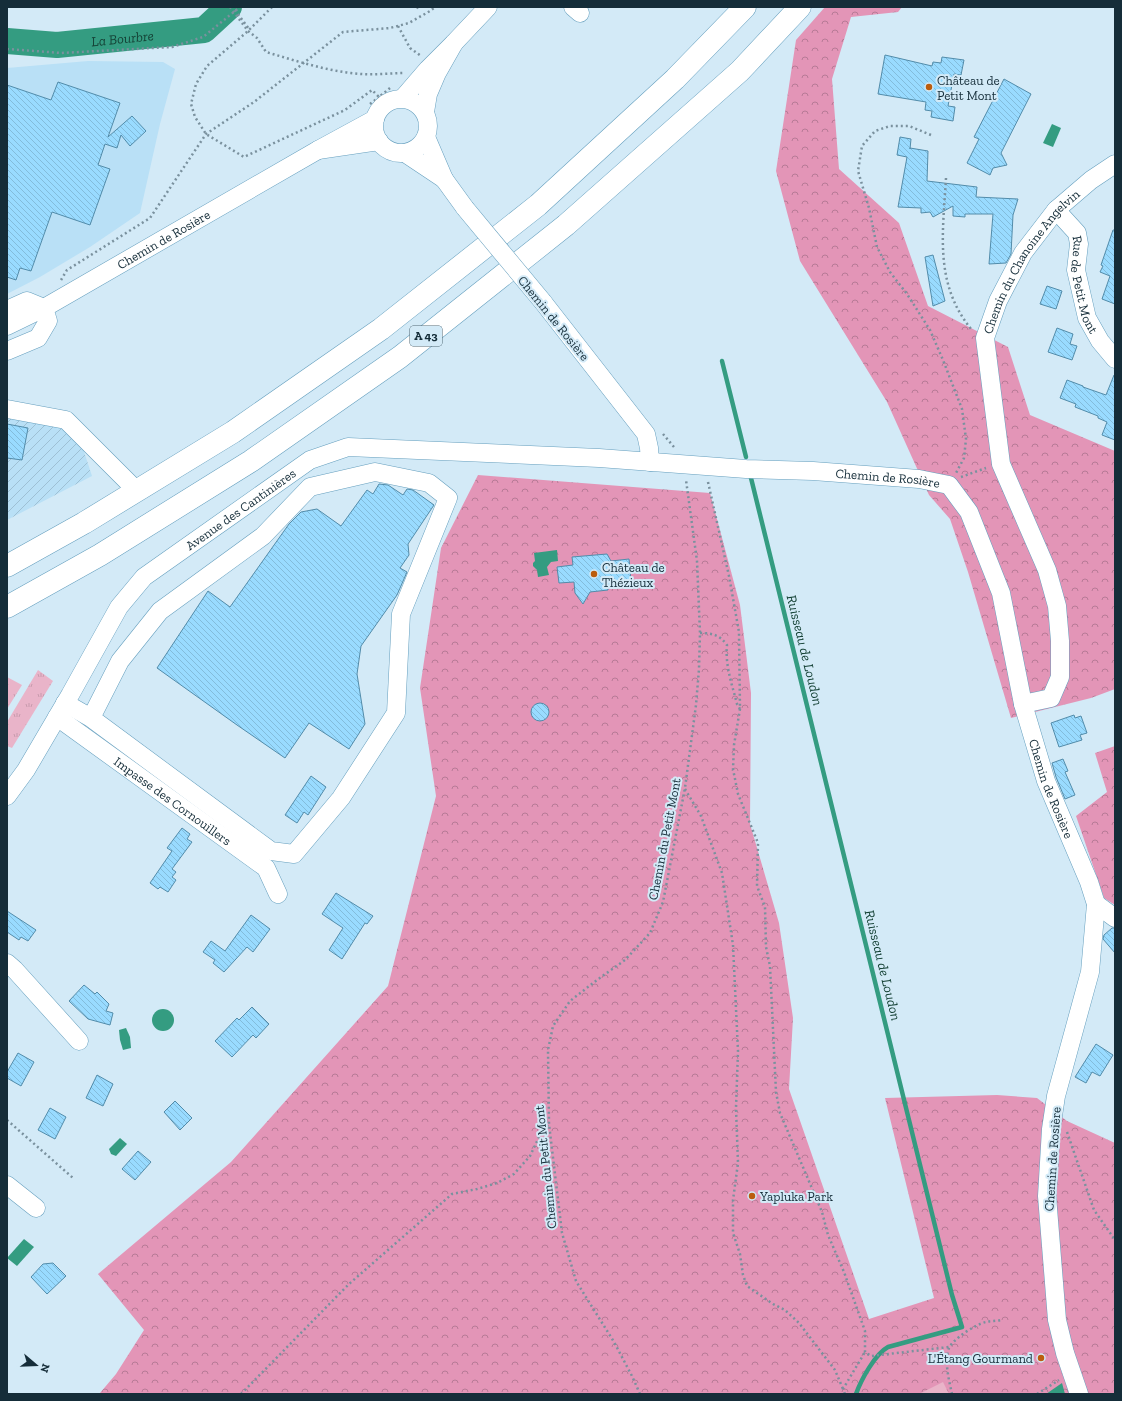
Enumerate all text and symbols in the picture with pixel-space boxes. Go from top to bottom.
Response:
water label: La Bourbre [91,27,155,50]
place label: Château de Petit Mont [937,73,1000,103]
marker: Château de Petit Mont [924,82,934,92]
street label: Chemin du Chanoine Angelvin [980,186,1083,336]
street label: Chemin de Rosière [114,207,213,272]
street label: Rue de Petit Mont [1068,234,1101,336]
street label: Chemin de Rosière [515,273,592,364]
road number: A 43 [410,326,442,346]
street label: Avenue des Cantinières [183,465,299,553]
street label: Chemin de Rosière [835,466,941,491]
place label: Château de Thézieux [602,560,665,590]
marker: Château de Thézieux [589,569,599,579]
water label: Ruisseau de Loudon [783,593,826,707]
street label: Chemin de Rosière [1026,737,1077,841]
street label: Impasse des Cornouillers [111,754,234,849]
street label: Chemin du Petit Mont [645,777,684,901]
water label: Ruisseau de Loudon [861,908,904,1022]
street label: Chemin du Petit Mont [532,1104,559,1229]
street label: Chemin de Rosière [1041,1106,1064,1212]
place label: Yapluka Park [759,1189,833,1204]
marker: Yapluka Park [747,1191,757,1201]
north arrow [16,1345,56,1385]
place label: L'Étang Gourmand [928,1351,1033,1366]
marker: L'Étang Gourmand [1036,1353,1046,1363]
text: N [37,1362,52,1375]

